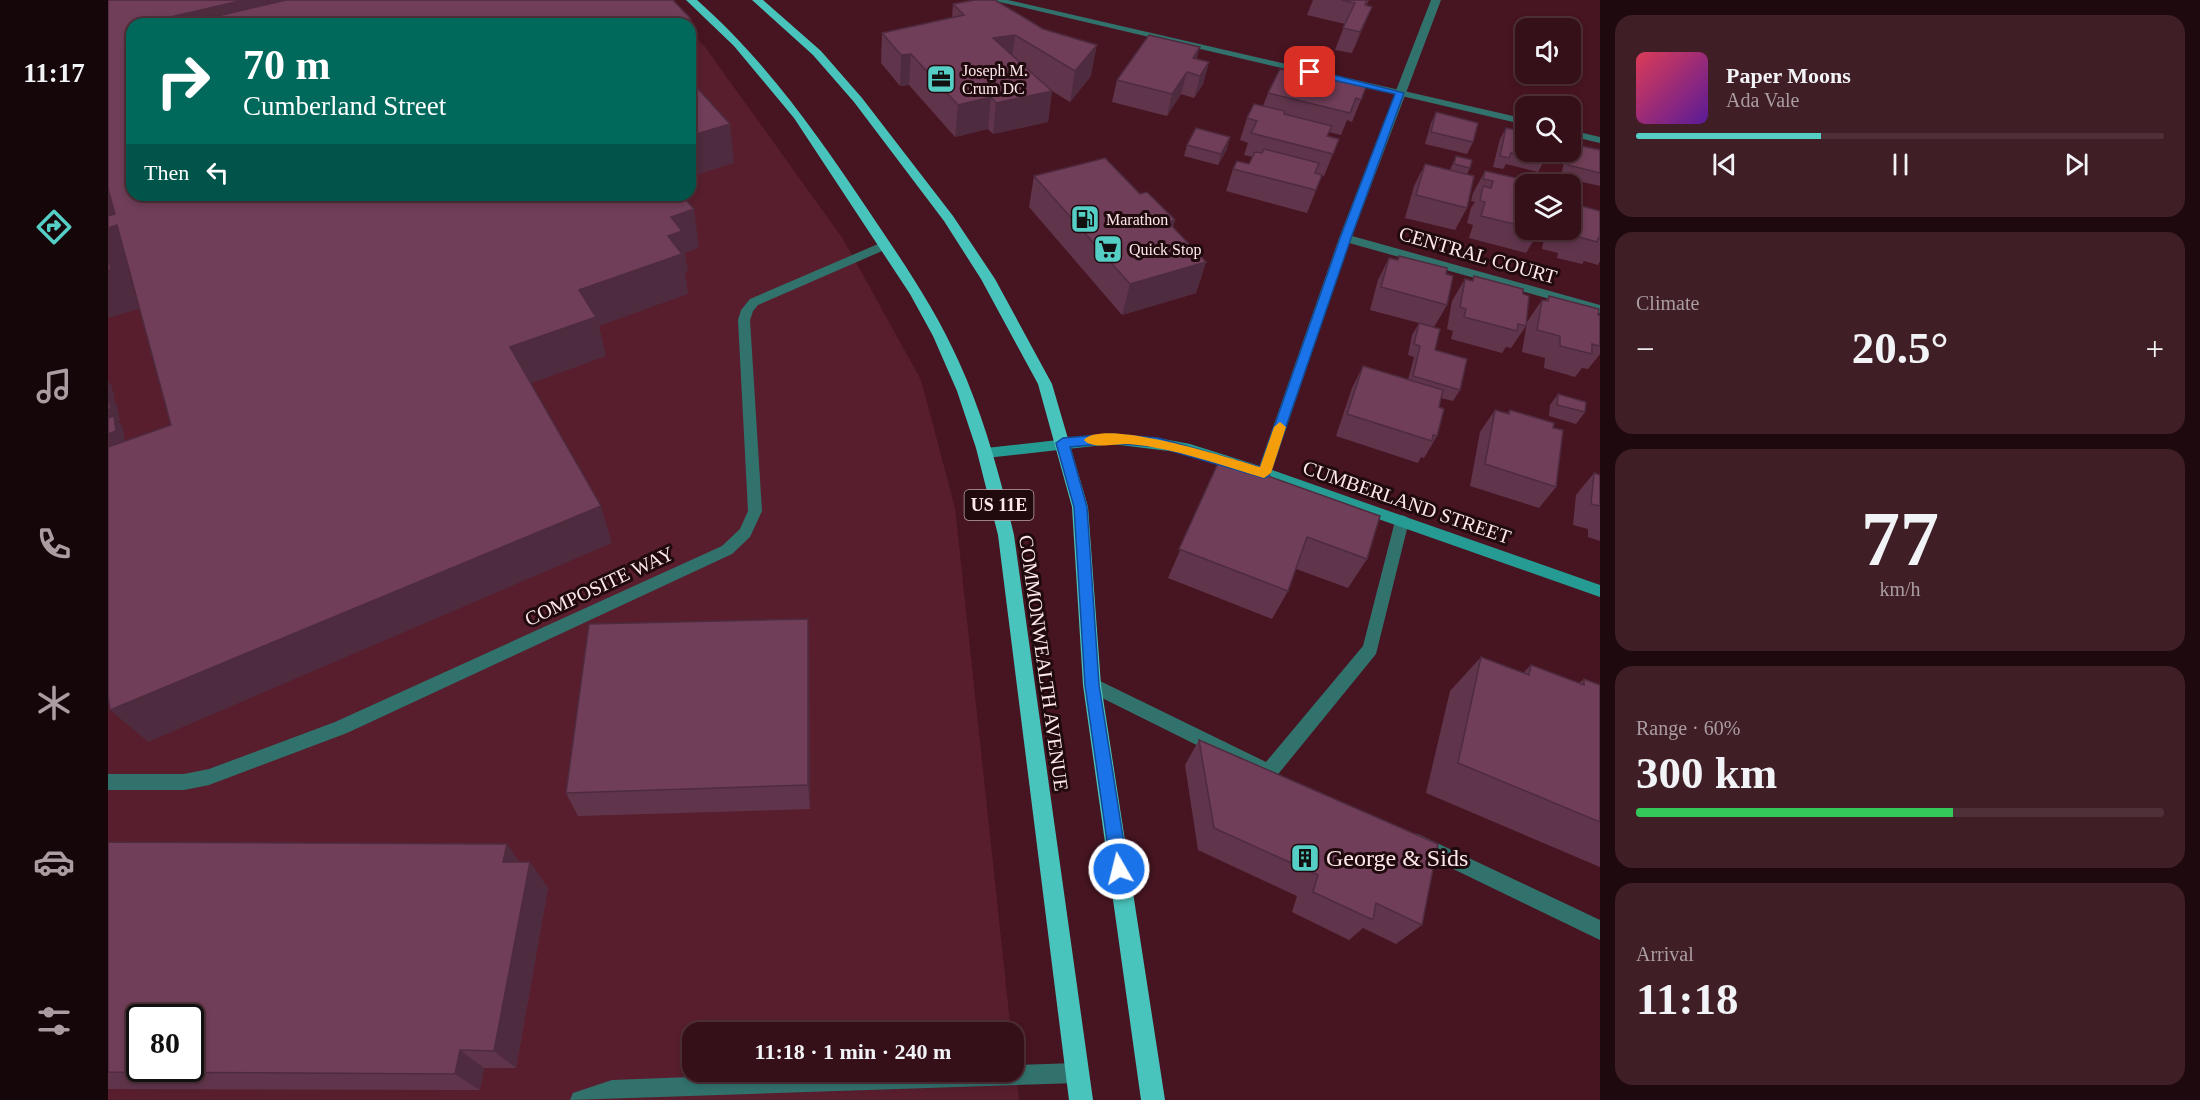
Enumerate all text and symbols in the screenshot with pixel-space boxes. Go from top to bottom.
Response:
map controls [1515,18,1581,240]
button: sound [1515,18,1581,84]
icon: right [144,42,222,120]
text: 70 m [243,42,331,88]
pin [1284,46,1335,97]
icon: arrive [1293,55,1326,88]
text: 11:17 [23,58,85,88]
place label: Joseph M. Crum DC [962,62,1028,97]
office icon: Joseph M. Crum DC [925,63,957,95]
text: Paper Moons [1726,63,1851,88]
text: Ada Vale [1726,89,1800,111]
text: Cumberland Street [243,91,446,121]
button: search [1515,96,1581,162]
icon: previous [1708,148,1741,181]
icon: pause [1884,148,1917,181]
icon: next [2060,148,2093,181]
icon: left [201,156,234,189]
text: Then [144,160,189,185]
button: layers [1515,174,1581,240]
fuel station icon: Marathon [1069,203,1101,235]
icon: directions [33,206,75,248]
place label: Marathon [1106,211,1168,228]
street label: CENTRAL COURT [1397,222,1559,288]
supermarket icon: Quick Stop [1092,233,1124,265]
place label: Quick Stop [1129,241,1201,259]
text: Climate [1636,292,1699,314]
text: 20.5° [1852,323,1948,373]
text: − [1636,331,1655,367]
text: + [2145,331,2164,367]
icon: music [33,365,75,407]
street label: CUMBERLAND STREET [1300,456,1514,548]
road number: US 11E [964,490,1034,520]
text: 77 [1861,495,1939,582]
icon: phone [33,523,75,565]
street label: COMMONWEALTH AVENUE [1015,534,1073,792]
street label: COMPOSITE WAY [521,542,677,630]
text: km/h [1879,578,1921,600]
icon: climate [33,682,75,724]
text: Range · 60% [1636,717,1740,739]
text: 300 km [1636,748,1777,798]
position arrow [1087,837,1151,901]
icon: car [33,841,75,883]
building icon: George & Sids [1289,842,1321,874]
place label: George & Sids [1326,845,1468,871]
text: Arrival [1636,943,1694,965]
text: 11:18 [1636,974,1739,1024]
icon: filters [33,1000,75,1042]
speed limit sign: 80 [126,1004,204,1082]
text: 11:18 · 1 min · 240 m [755,1039,951,1064]

